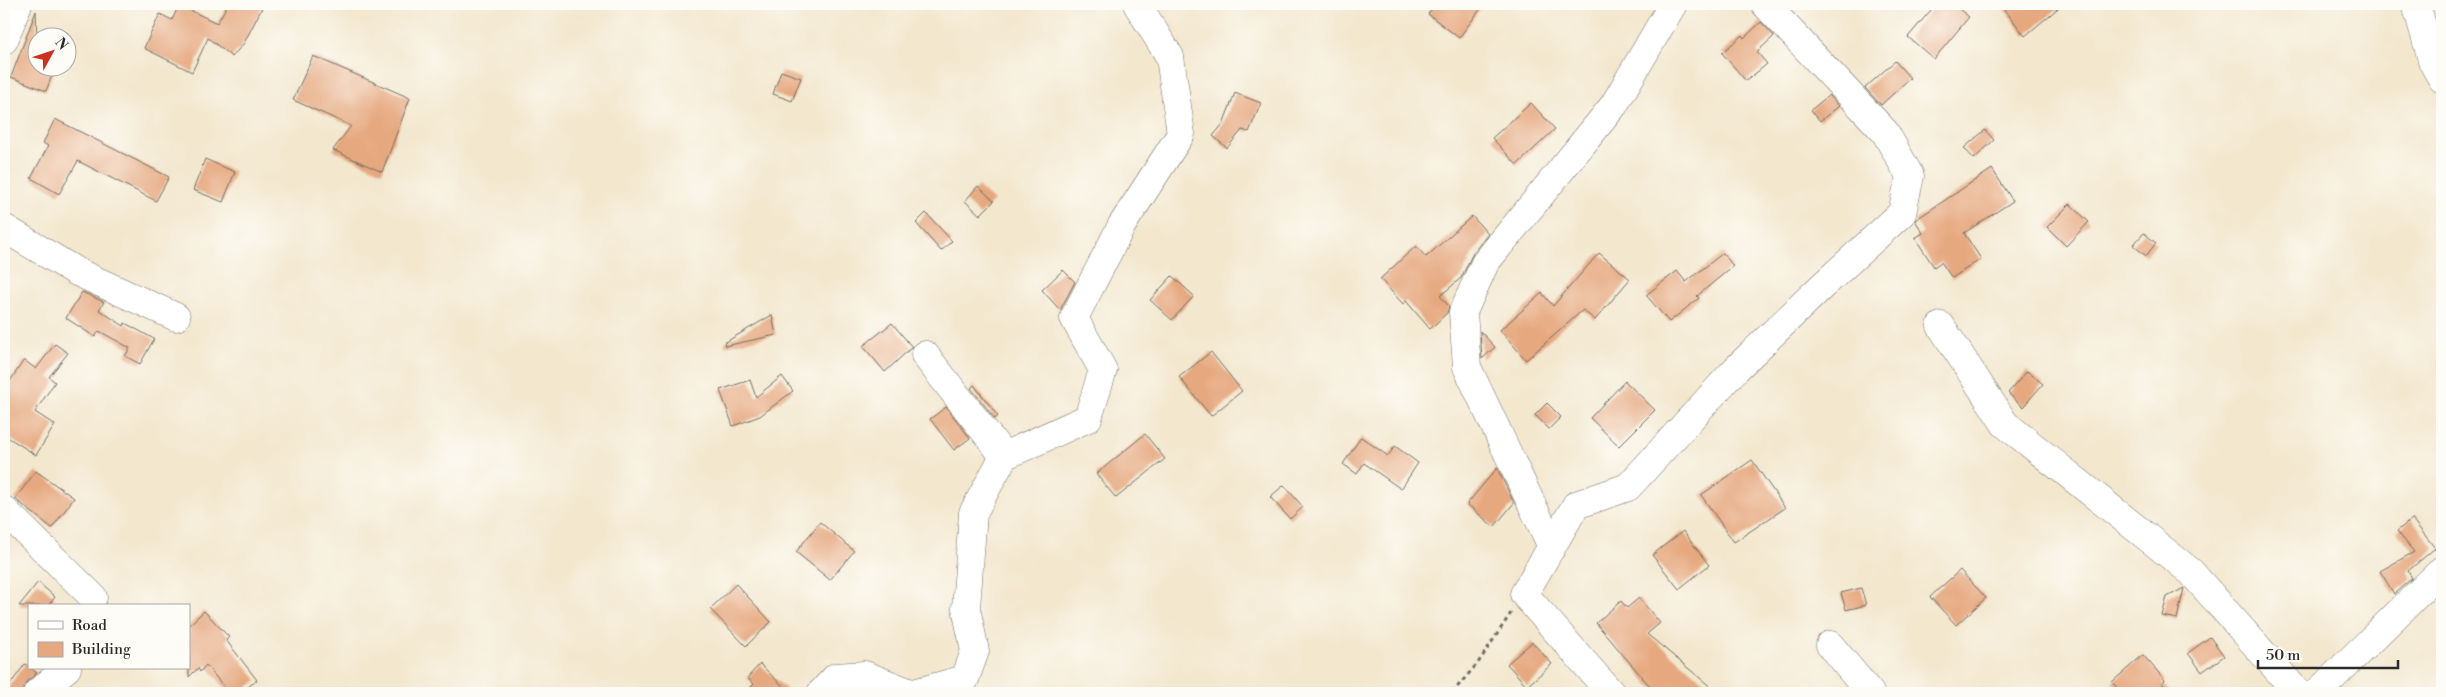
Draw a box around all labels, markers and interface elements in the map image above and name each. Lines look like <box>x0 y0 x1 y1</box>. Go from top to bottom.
north arrow <box>28 28 78 78</box>
text: N <box>51 34 72 54</box>
legend <box>28 604 190 670</box>
text: Road <box>72 616 107 635</box>
scale bar <box>2258 637 2398 669</box>
text: Building <box>71 640 131 659</box>
text: 50 m <box>2266 646 2300 665</box>

